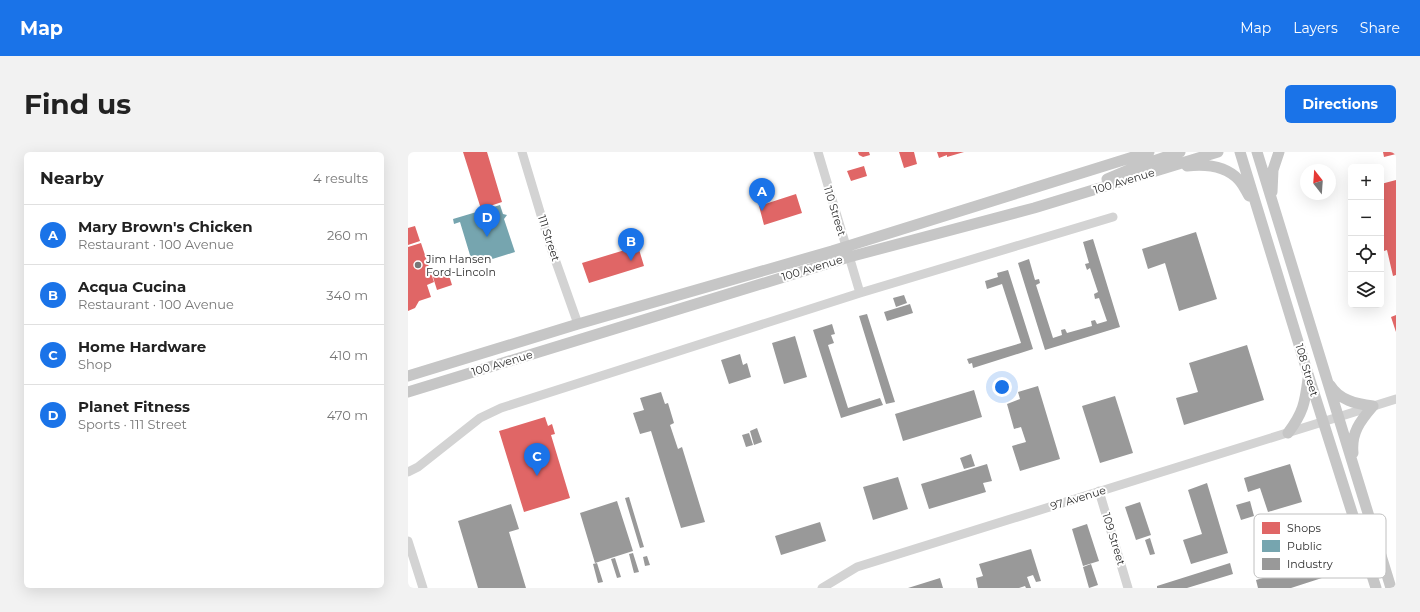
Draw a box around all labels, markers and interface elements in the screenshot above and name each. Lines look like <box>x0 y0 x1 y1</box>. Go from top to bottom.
text: Map <box>20 17 63 40</box>
text: Map <box>1240 19 1271 37</box>
text: Layers <box>1293 19 1338 37</box>
text: Share <box>1360 19 1400 37</box>
button: Directions <box>1285 85 1396 123</box>
text: Find us <box>24 87 131 121</box>
north arrow <box>1300 164 1336 200</box>
map controls <box>1348 164 1384 308</box>
button: + <box>1348 164 1384 200</box>
street label: 100 Avenue <box>1092 165 1156 197</box>
text: Nearby <box>40 168 104 188</box>
text: 4 results <box>313 170 368 186</box>
pin: A <box>749 178 775 211</box>
street label: 110 Street <box>821 184 849 238</box>
button: − <box>1348 200 1384 236</box>
pin: D <box>474 204 500 237</box>
street label: 111 Street <box>535 213 563 264</box>
text: Mary Brown's Chicken <box>78 217 253 236</box>
text: A <box>48 227 58 243</box>
text: 260 m <box>327 227 368 243</box>
pin: B <box>618 228 644 261</box>
text: Restaurant · 100 Avenue <box>78 236 234 252</box>
button: locate <box>1348 236 1384 272</box>
place label: Jim Hansen Ford-Lincoln <box>425 252 496 279</box>
street label: 100 Avenue <box>780 252 844 284</box>
marker: Jim Hansen Ford-Lincoln <box>413 260 423 270</box>
button: layers <box>1348 272 1384 308</box>
text: Acqua Cucina <box>78 277 186 296</box>
text: B <box>48 287 58 303</box>
text: 340 m <box>326 287 368 303</box>
text: Restaurant · 100 Avenue <box>78 296 234 312</box>
text: Home Hardware <box>78 337 206 356</box>
street label: 108 Street <box>1292 342 1322 399</box>
text: C <box>48 347 58 363</box>
text: 410 m <box>329 347 368 363</box>
street label: 100 Avenue <box>470 347 534 379</box>
text: Shop <box>78 356 112 372</box>
your location <box>992 377 1012 397</box>
text: Planet Fitness <box>78 397 190 416</box>
text: D <box>48 407 58 423</box>
text: 470 m <box>327 407 368 423</box>
text: Sports · 111 Street <box>78 416 187 432</box>
pin: C <box>524 443 550 476</box>
street label: 97 Avenue <box>1048 483 1108 513</box>
street label: 109 Street <box>1099 511 1129 567</box>
legend <box>1254 514 1386 578</box>
text: Shops <box>1287 521 1322 535</box>
text: Public <box>1287 539 1322 553</box>
text: Industry <box>1287 557 1333 571</box>

